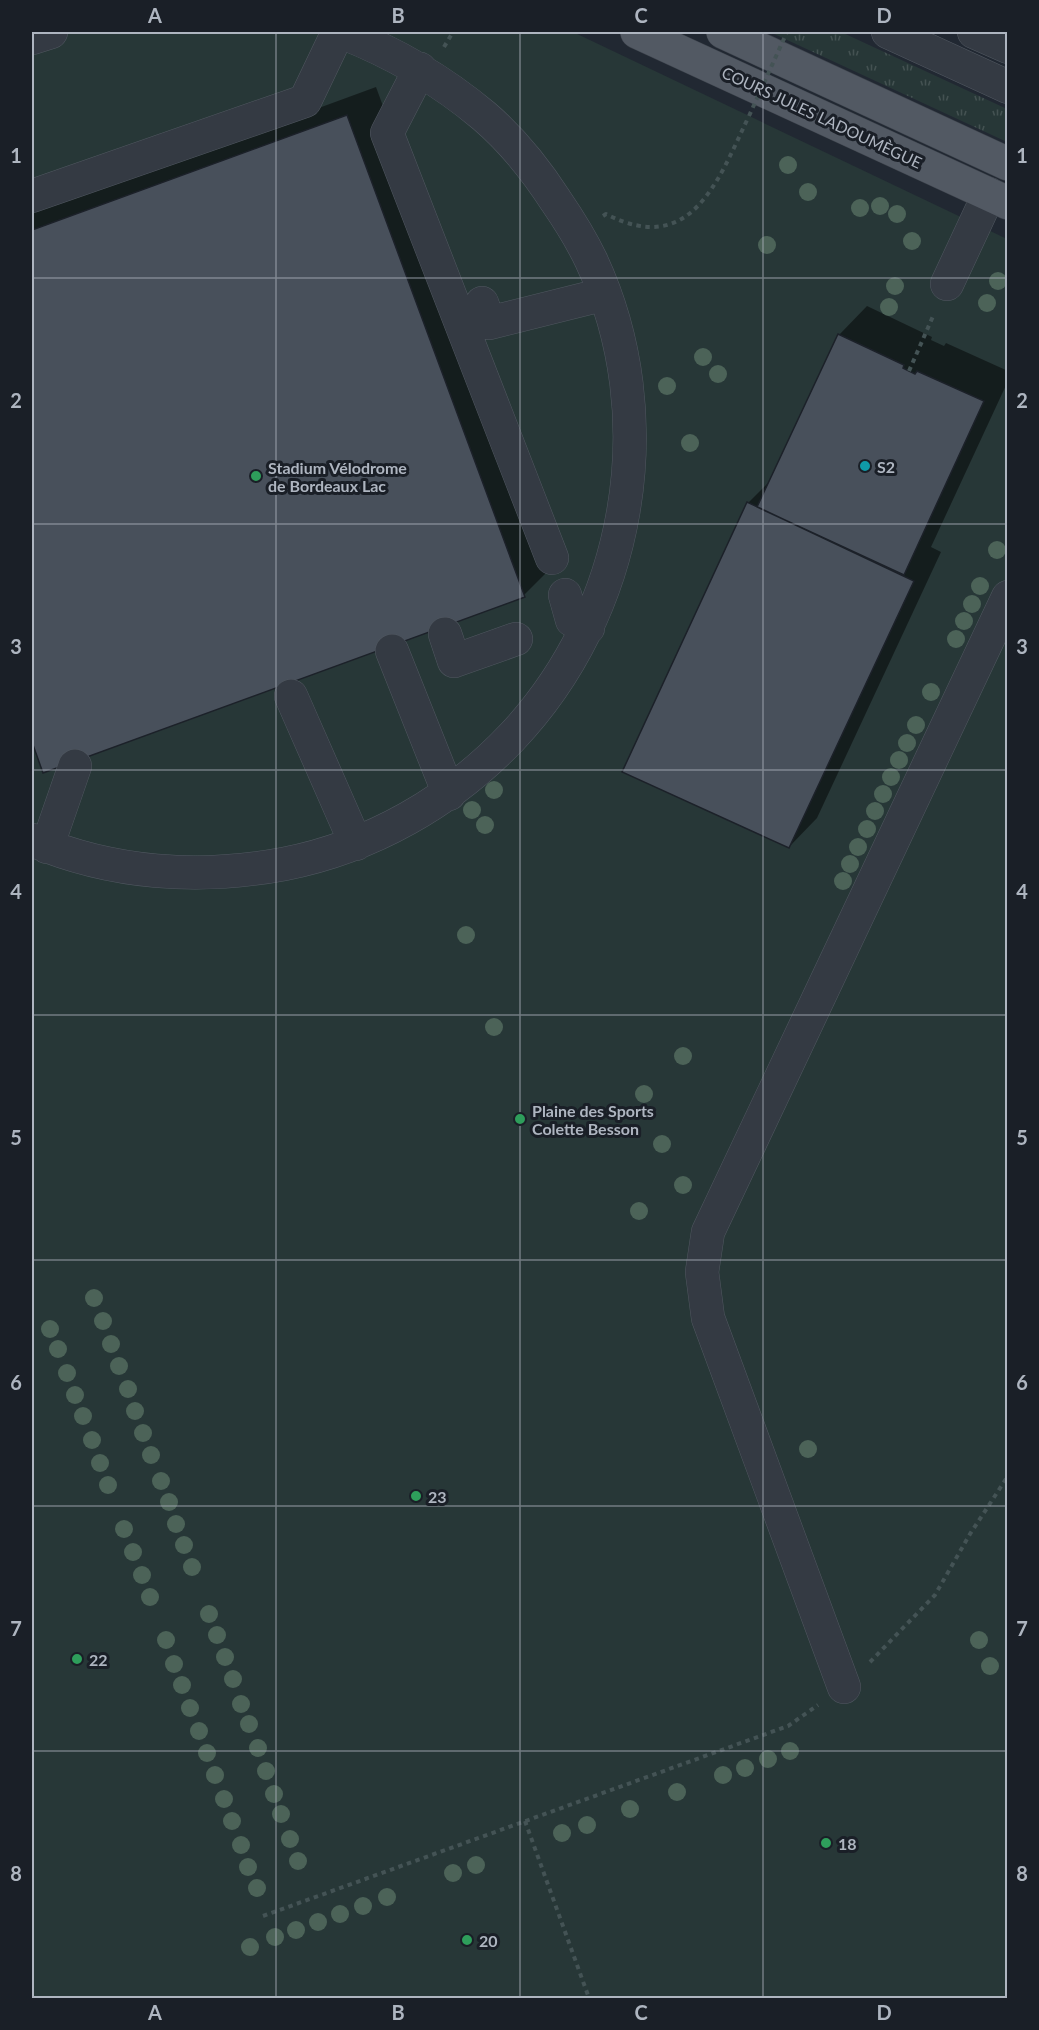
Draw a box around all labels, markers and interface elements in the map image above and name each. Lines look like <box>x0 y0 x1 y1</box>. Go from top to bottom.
text: A <box>147 3 162 27</box>
text: B <box>391 3 405 27</box>
text: C <box>634 3 648 27</box>
text: D <box>876 3 892 27</box>
street label: COURS JULES LADOUMÈGUE <box>719 62 925 172</box>
text: 1 <box>10 143 22 167</box>
text: 1 <box>1016 143 1028 167</box>
text: 2 <box>10 388 22 412</box>
text: 2 <box>1016 388 1028 412</box>
place label: S2 <box>877 457 895 476</box>
place label: Stadium Vélodrome de Bordeaux Lac <box>268 458 407 495</box>
marker: S2 <box>858 459 872 473</box>
marker: Stadium Vélodrome de Bordeaux Lac <box>249 469 263 483</box>
text: 3 <box>10 634 22 658</box>
text: 3 <box>1016 634 1028 658</box>
text: 4 <box>10 879 22 903</box>
text: 4 <box>1016 879 1028 903</box>
place label: Plaine des Sports Colette Besson <box>532 1101 654 1138</box>
marker: Plaine des Sports Colette Besson <box>513 1112 527 1126</box>
text: 5 <box>10 1125 22 1149</box>
text: 5 <box>1016 1125 1028 1149</box>
text: 6 <box>10 1370 22 1394</box>
text: 6 <box>1016 1370 1028 1394</box>
place label: 23 <box>428 1487 447 1506</box>
marker: 23 <box>409 1489 423 1503</box>
text: 7 <box>10 1616 22 1640</box>
text: 7 <box>1016 1616 1028 1640</box>
place label: 22 <box>89 1650 108 1669</box>
marker: 22 <box>70 1652 84 1666</box>
place label: 18 <box>838 1834 857 1853</box>
marker: 18 <box>819 1836 833 1850</box>
text: 8 <box>10 1861 22 1885</box>
text: 8 <box>1016 1861 1028 1885</box>
place label: 20 <box>479 1931 498 1950</box>
marker: 20 <box>460 1933 474 1947</box>
text: A <box>147 2000 162 2024</box>
text: B <box>391 2000 405 2024</box>
text: C <box>634 2000 648 2024</box>
text: D <box>876 2000 892 2024</box>

